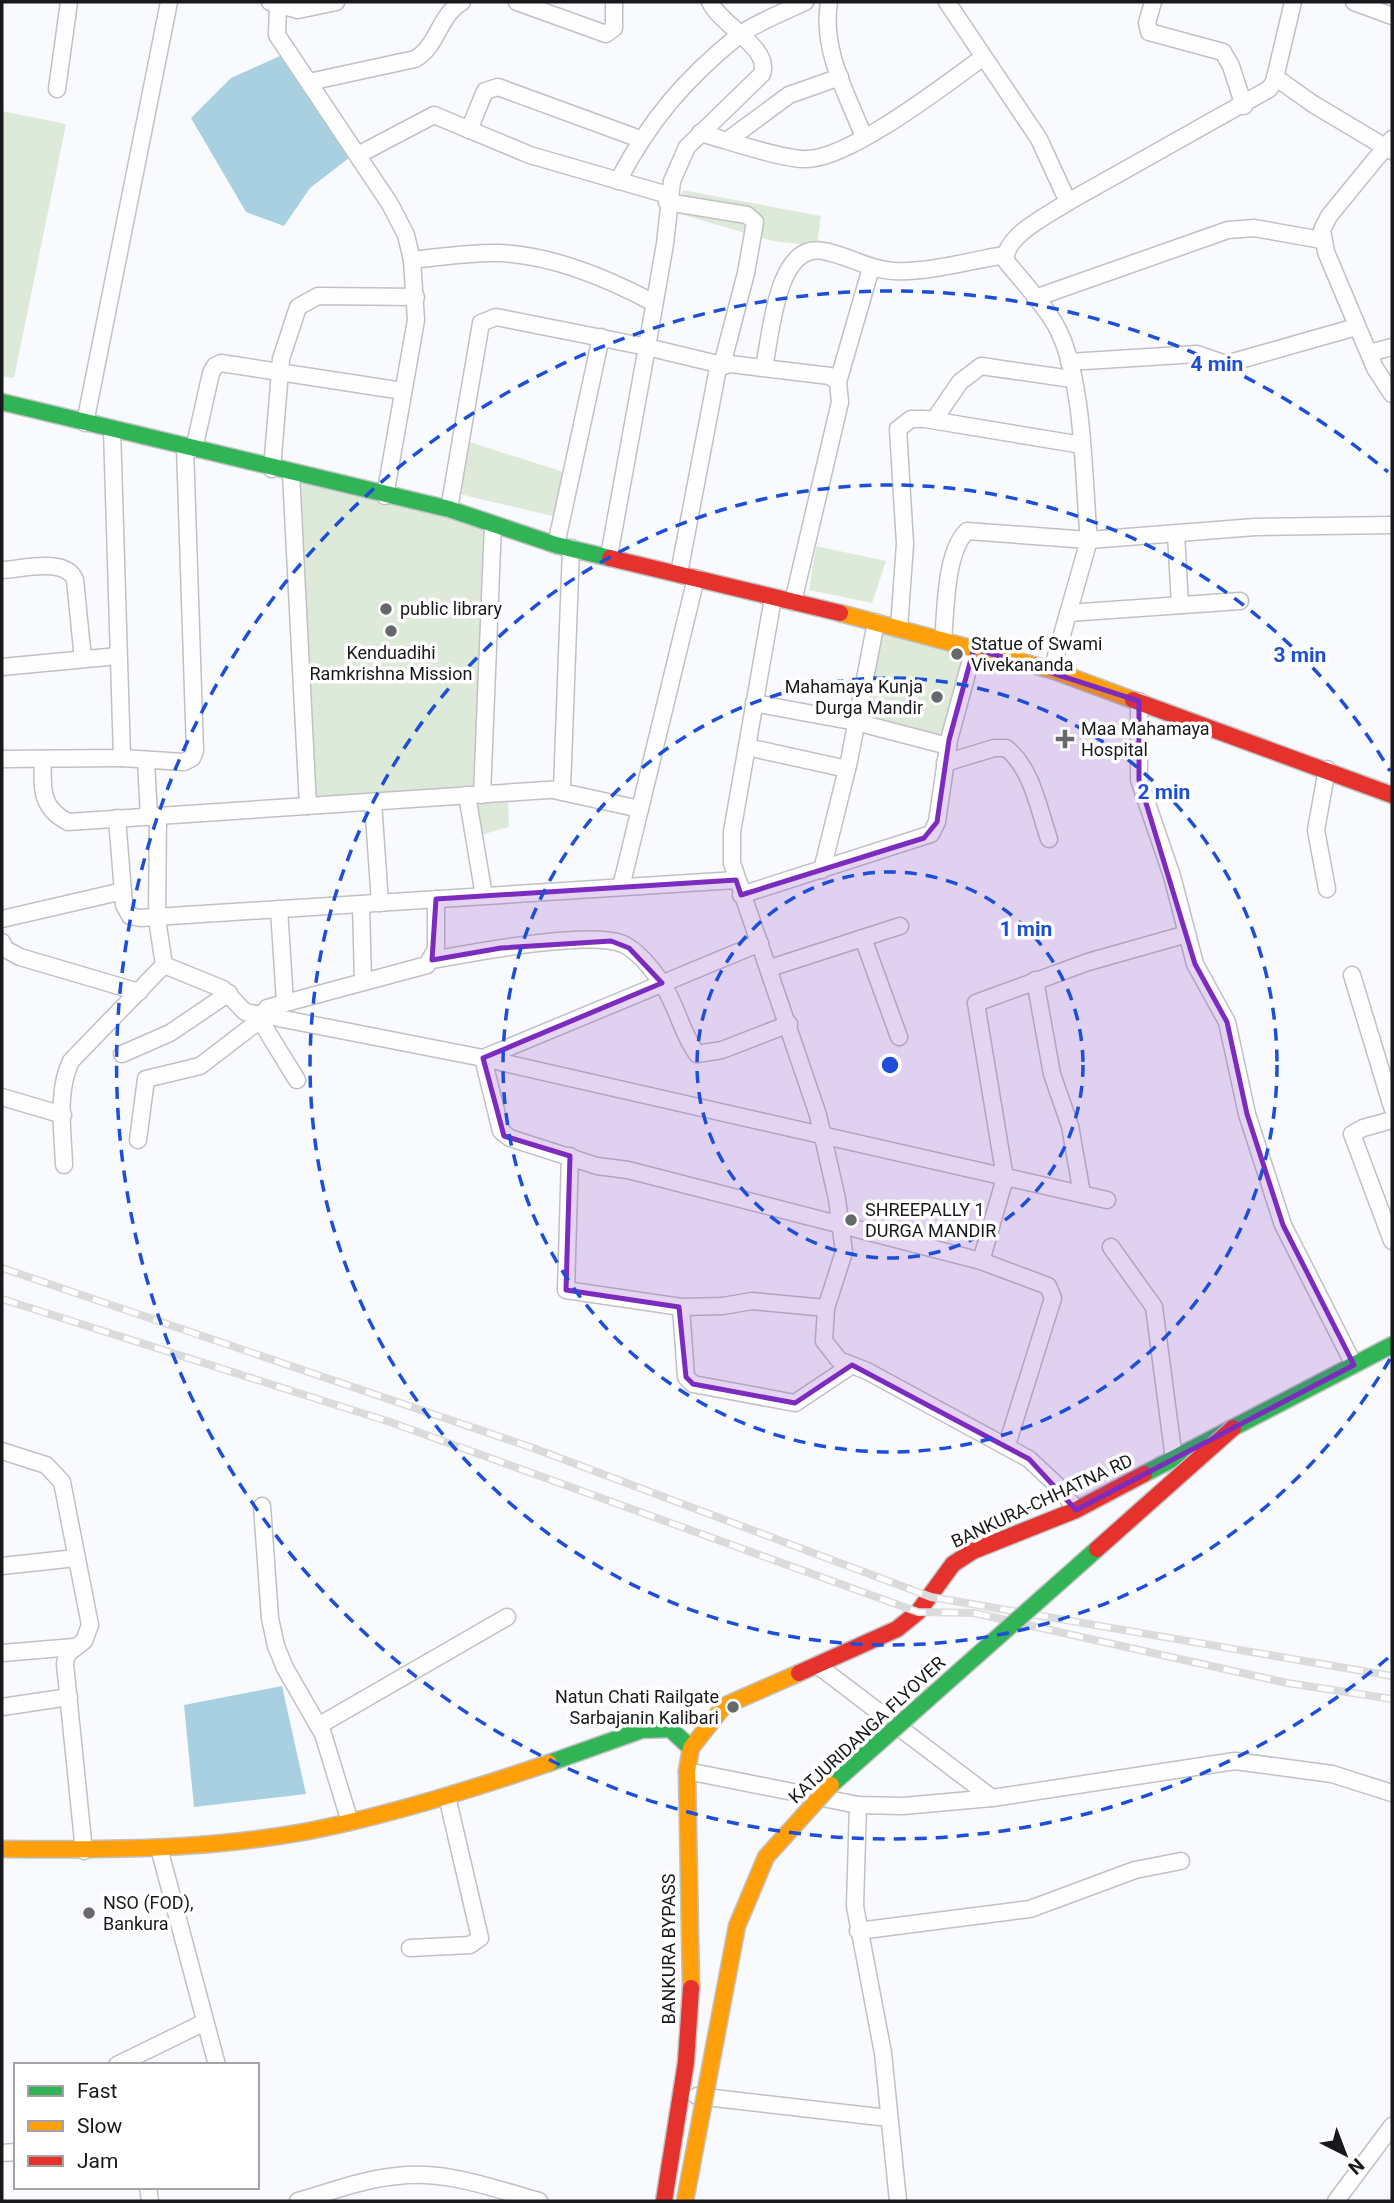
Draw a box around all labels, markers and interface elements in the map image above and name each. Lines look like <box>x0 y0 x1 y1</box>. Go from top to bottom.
text: 4 min <box>1191 352 1243 376</box>
place label: public library <box>400 598 502 619</box>
marker: public library <box>378 601 394 617</box>
marker: Kenduadihi Ramkrishna Mission <box>383 623 399 639</box>
place label: Statue of Swami Vivekananda <box>971 633 1102 675</box>
place label: Kenduadihi Ramkrishna Mission <box>310 642 472 684</box>
text: 3 min <box>1274 643 1326 667</box>
marker: Statue of Swami Vivekananda <box>949 646 965 662</box>
place label: Mahamaya Kunja Durga Mandir <box>785 676 923 718</box>
marker: Mahamaya Kunja Durga Mandir <box>929 689 945 705</box>
place label: Maa Mahamaya Hospital <box>1081 718 1210 760</box>
marker: Maa Mahamaya Hospital <box>1055 729 1075 749</box>
text: 2 min <box>1138 780 1190 804</box>
text: 1 min <box>1000 917 1052 941</box>
centre of rings <box>878 1053 902 1077</box>
place label: SHREEPALLY 1 DURGA MANDIR <box>865 1199 996 1241</box>
marker: SHREEPALLY 1 DURGA MANDIR <box>843 1212 859 1228</box>
street label: BANKURA-CHHATNA RD <box>948 1449 1136 1552</box>
street label: KATJURIDANGA FLYOVER <box>784 1652 949 1808</box>
place label: Natun Chati Railgate Sarbajanin Kalibari <box>555 1686 719 1728</box>
marker: Natun Chati Railgate Sarbajanin Kalibari <box>725 1699 741 1715</box>
street label: BANKURA BYPASS <box>658 1873 679 2024</box>
place label: NSO (FOD), Bankura <box>103 1892 194 1934</box>
marker: NSO (FOD), Bankura <box>81 1905 97 1921</box>
legend <box>14 2063 259 2189</box>
text: Fast <box>77 2079 118 2103</box>
text: Slow <box>77 2114 123 2138</box>
north arrow <box>1310 2119 1380 2189</box>
text: Jam <box>77 2149 118 2173</box>
text: N <box>1343 2153 1369 2179</box>

